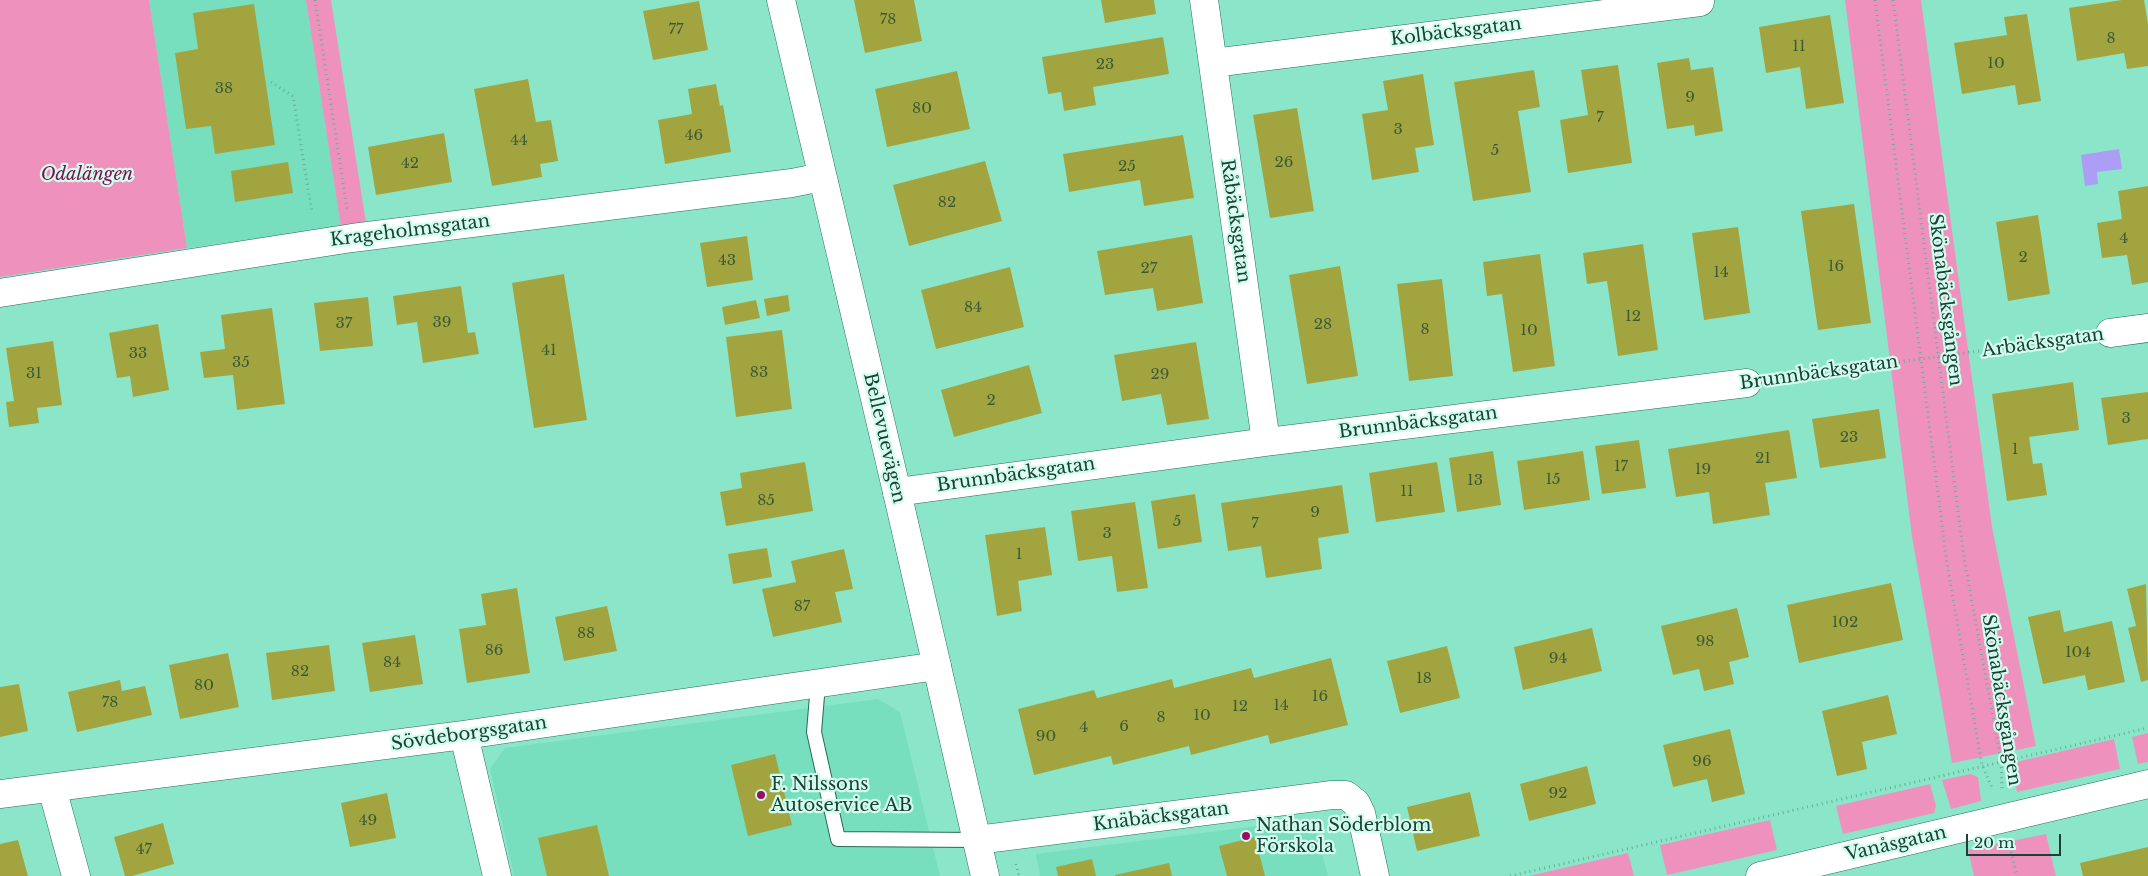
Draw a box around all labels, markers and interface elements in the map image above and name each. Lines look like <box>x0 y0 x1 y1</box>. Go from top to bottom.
house number: 78 <box>880 11 896 29</box>
street label: Kolbäcksgatan <box>1389 13 1523 51</box>
house number: 77 <box>668 21 684 39</box>
house number: 8 <box>2106 30 2116 48</box>
house number: 11 <box>1792 38 1806 56</box>
house number: 10 <box>1987 55 2005 73</box>
house number: 23 <box>1096 56 1114 74</box>
house number: 38 <box>215 80 233 98</box>
house number: 9 <box>1685 89 1695 107</box>
house number: 80 <box>912 100 932 118</box>
house number: 7 <box>1596 109 1604 127</box>
house number: 3 <box>1393 121 1403 139</box>
house number: 46 <box>685 127 703 145</box>
house number: 44 <box>510 132 528 150</box>
house number: 5 <box>1491 142 1499 160</box>
house number: 26 <box>1275 154 1293 172</box>
house number: 42 <box>401 155 419 173</box>
house number: 25 <box>1118 158 1136 176</box>
street label: Råbäcksgatan <box>1216 158 1254 284</box>
park label: Odalängen <box>41 164 133 186</box>
house number: 82 <box>938 194 956 212</box>
street label: Krageholmsgatan <box>329 210 491 252</box>
street label: Skönabäcksgången <box>1924 213 1966 387</box>
house number: 4 <box>2120 230 2128 248</box>
house number: 2 <box>2018 249 2028 267</box>
house number: 43 <box>718 252 736 270</box>
house number: 16 <box>1828 258 1844 276</box>
house number: 27 <box>1141 260 1157 278</box>
house number: 14 <box>1713 264 1729 282</box>
house number: 84 <box>964 299 982 317</box>
house number: 12 <box>1625 308 1641 326</box>
house number: 39 <box>433 314 451 332</box>
house number: 37 <box>336 315 352 333</box>
house number: 28 <box>1314 316 1332 334</box>
house number: 8 <box>1420 321 1430 339</box>
house number: 10 <box>1520 322 1538 340</box>
street label: Arbäcksgatan <box>1981 324 2105 362</box>
house number: 41 <box>541 342 557 360</box>
house number: 33 <box>129 345 147 363</box>
street label: Brunnbäcksgatan <box>1738 351 1900 395</box>
house number: 35 <box>232 354 250 372</box>
house number: 83 <box>750 364 768 382</box>
house number: 31 <box>26 365 42 383</box>
house number: 29 <box>1151 366 1169 384</box>
street label: Bellevuevägen <box>858 371 910 505</box>
house number: 2 <box>986 392 996 410</box>
street label: Brunnbäcksgatan <box>1337 403 1499 443</box>
house number: 3 <box>2121 410 2131 428</box>
house number: 23 <box>1840 429 1858 447</box>
house number: 1 <box>2012 441 2018 459</box>
house number: 21 <box>1755 450 1771 468</box>
street label: Brunnbäcksgatan <box>935 453 1097 497</box>
house number: 17 <box>1614 458 1628 476</box>
house number: 19 <box>1695 461 1711 479</box>
house number: 15 <box>1545 471 1561 489</box>
house number: 13 <box>1467 472 1483 490</box>
house number: 11 <box>1400 483 1414 501</box>
house number: 85 <box>757 492 775 510</box>
house number: 9 <box>1310 504 1320 522</box>
house number: 5 <box>1173 513 1181 531</box>
house number: 7 <box>1251 515 1259 533</box>
house number: 3 <box>1102 525 1112 543</box>
house number: 1 <box>1016 546 1022 564</box>
house number: 87 <box>794 598 810 616</box>
street label: Skönabäcksgången <box>1977 613 2025 787</box>
house number: 102 <box>1832 614 1858 632</box>
house number: 88 <box>577 625 595 643</box>
house number: 98 <box>1696 633 1714 651</box>
house number: 86 <box>485 642 503 660</box>
house number: 104 <box>2065 644 2091 662</box>
house number: 94 <box>1549 650 1567 668</box>
house number: 84 <box>383 654 401 672</box>
house number: 82 <box>291 663 309 681</box>
house number: 18 <box>1416 670 1432 688</box>
house number: 80 <box>194 677 214 695</box>
house number: 16 <box>1312 688 1328 706</box>
house number: 78 <box>102 694 118 712</box>
house number: 14 <box>1273 697 1289 715</box>
house number: 12 <box>1232 698 1248 716</box>
house number: 10 <box>1193 707 1211 725</box>
house number: 8 <box>1156 709 1166 727</box>
street label: Sövdeborgsgatan <box>390 712 548 756</box>
house number: 6 <box>1119 718 1129 736</box>
house number: 4 <box>1080 719 1088 737</box>
house number: 90 <box>1036 728 1056 746</box>
house number: 96 <box>1692 753 1712 771</box>
place label: F. Nilssons Autoservice AB <box>771 774 912 816</box>
house number: 92 <box>1549 785 1567 803</box>
marker: F. Nilssons Autoservice AB <box>755 789 767 801</box>
street label: Knäbäcksgatan <box>1092 798 1230 836</box>
house number: 49 <box>359 812 377 830</box>
place label: Nathan Söderblom Förskola <box>1256 815 1431 858</box>
street label: Vanåsgatan <box>1843 822 1949 866</box>
scale bar <box>1968 824 2063 856</box>
marker: Nathan Söderblom Förskola <box>1240 830 1252 842</box>
text: 20 m <box>1974 833 2014 852</box>
house number: 47 <box>136 841 152 859</box>

